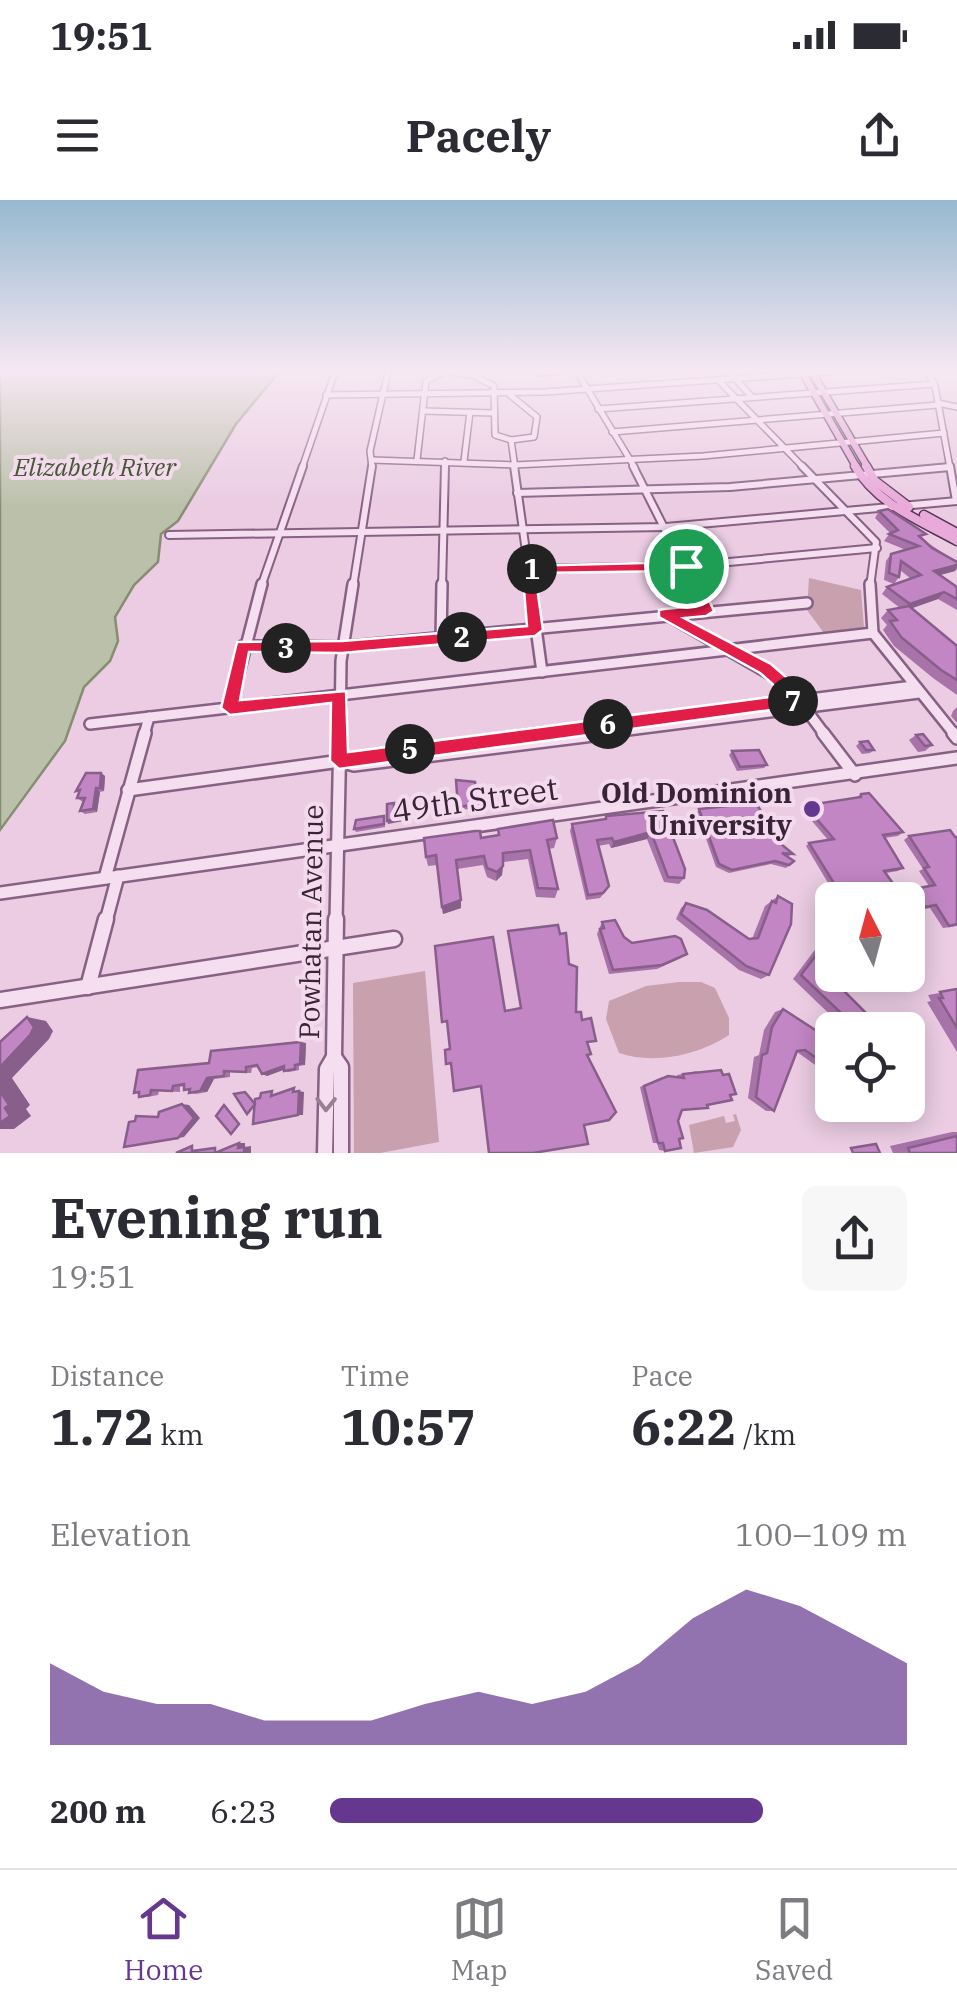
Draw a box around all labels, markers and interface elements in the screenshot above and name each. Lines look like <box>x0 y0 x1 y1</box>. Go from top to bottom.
text: 19:51 <box>50 11 153 60</box>
text: Pacely <box>406 106 551 164</box>
icon: menu <box>50 108 105 163</box>
icon: share <box>852 108 907 163</box>
water label: Elizabeth River <box>13 450 177 483</box>
pin <box>644 524 729 609</box>
icon: arrive <box>659 539 714 594</box>
pin: 1 <box>507 544 557 594</box>
text: 1 <box>524 550 540 587</box>
pin: 2 <box>437 612 487 662</box>
text: 2 <box>454 618 470 655</box>
pin: 3 <box>261 623 311 673</box>
text: 3 <box>278 629 294 666</box>
pin: 7 <box>768 676 818 726</box>
text: 7 <box>785 682 801 719</box>
pin: 6 <box>583 699 633 749</box>
text: 6 <box>600 705 616 742</box>
pin: 5 <box>385 724 435 774</box>
text: 5 <box>402 730 418 767</box>
street label: 49th Street <box>389 767 560 831</box>
place label: Old Dominion University <box>601 774 792 843</box>
marker: Old Dominion University <box>801 798 823 820</box>
street label: Powhatan Avenue <box>290 804 331 1040</box>
north arrow <box>815 882 925 992</box>
map controls <box>815 882 925 1122</box>
button: locate <box>815 1012 925 1122</box>
one-way arrow <box>315 1098 337 1113</box>
text: Evening run <box>50 1182 383 1253</box>
button: share <box>802 1186 907 1291</box>
text: 19:51 <box>50 1255 136 1297</box>
text: Distance <box>50 1357 164 1394</box>
text: Time <box>341 1357 409 1394</box>
text: Pace <box>631 1357 693 1394</box>
text: 1.72 <box>50 1394 154 1459</box>
text: 10:57 <box>341 1394 476 1459</box>
text: 6:22 <box>631 1394 736 1459</box>
text: km <box>154 1416 204 1453</box>
text: /km <box>736 1416 796 1453</box>
text: Elevation <box>50 1513 191 1555</box>
text: 100–109 m <box>735 1513 907 1555</box>
text: 200 m <box>50 1790 146 1832</box>
text: 6:23 <box>210 1790 277 1832</box>
tab: Home <box>124 1891 203 1988</box>
tab: Map <box>451 1891 508 1988</box>
tab: Saved <box>755 1891 833 1988</box>

